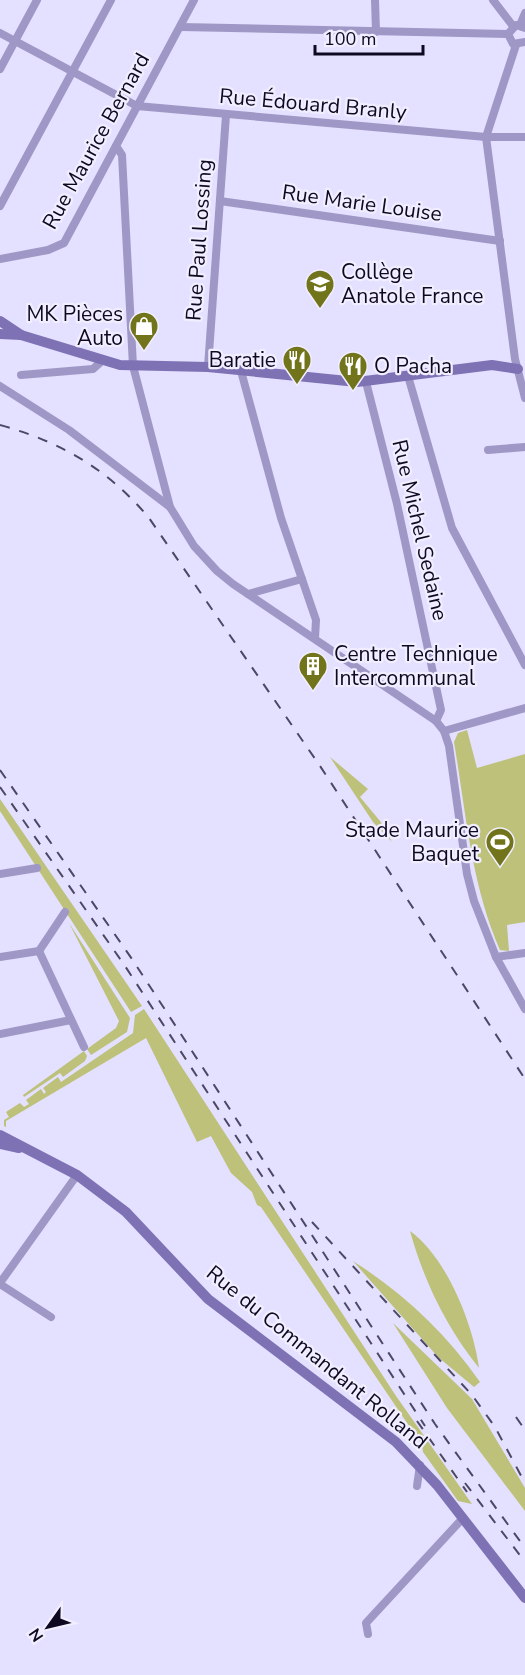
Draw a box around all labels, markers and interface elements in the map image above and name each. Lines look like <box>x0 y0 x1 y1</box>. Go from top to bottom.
scale bar <box>315 18 423 56</box>
text: 100 m <box>324 27 376 51</box>
street label: Rue Maurice Bernard <box>36 48 156 234</box>
street label: Rue Édouard Branly <box>218 82 408 126</box>
street label: Rue Paul Lossing <box>179 158 219 322</box>
street label: Rue Marie Louise <box>280 178 444 228</box>
place label: Collège Anatole France <box>341 258 483 310</box>
school or university icon: Collège Anatole France <box>304 268 336 310</box>
place label: MK Pièces Auto <box>26 300 123 352</box>
shop icon: MK Pièces Auto <box>128 310 160 352</box>
restaurant icon: Baratie <box>281 344 313 386</box>
place label: Baratie <box>209 346 276 374</box>
restaurant icon: O Pacha <box>337 350 369 392</box>
place label: O Pacha <box>374 352 452 380</box>
street label: Rue Michel Sedaine <box>386 437 454 623</box>
place label: Centre Technique Intercommunal <box>334 640 498 692</box>
building icon: Centre Technique Intercommunal <box>297 650 329 692</box>
place label: Stade Maurice Baquet <box>345 816 480 868</box>
sports icon: Stade Maurice Baquet <box>484 826 516 868</box>
street label: Rue du Commandant Rolland <box>200 1259 434 1455</box>
north arrow <box>18 1597 78 1657</box>
text: N <box>24 1624 49 1646</box>

